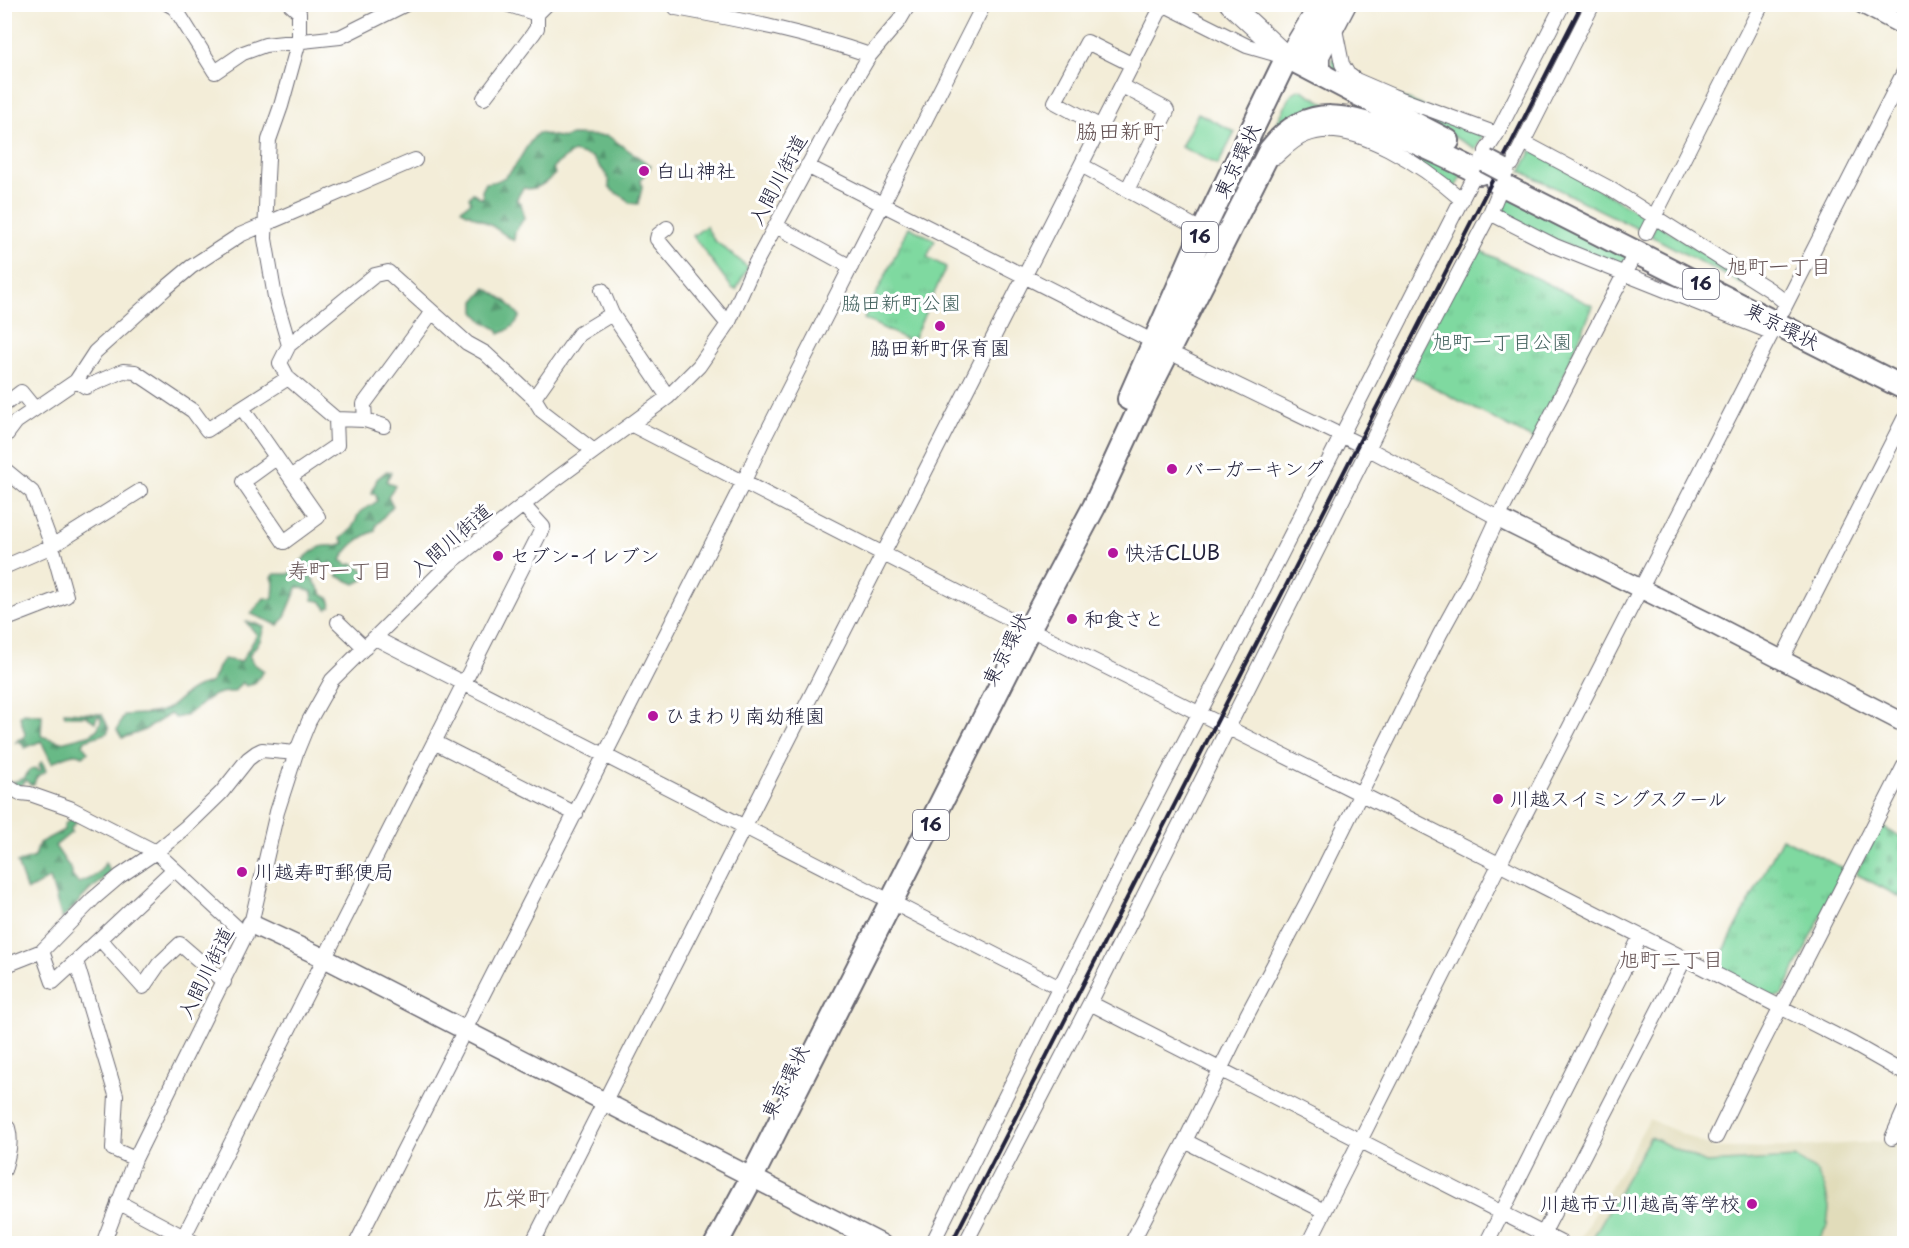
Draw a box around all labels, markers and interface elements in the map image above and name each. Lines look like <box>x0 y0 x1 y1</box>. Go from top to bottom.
district label: 脇田新町 <box>1076 113 1164 146</box>
street label: 東京環状 <box>1205 118 1267 203</box>
street label: 入間川街道 <box>740 128 814 231</box>
place label: 白山神社 <box>656 155 736 185</box>
marker: 白山神社 <box>637 164 651 178</box>
road number: 16 <box>1182 222 1218 252</box>
district label: 旭町一丁目 <box>1727 249 1832 281</box>
road number: 16 <box>1683 269 1719 299</box>
park label: 脇田新町公園 <box>841 287 961 317</box>
street label: 東京環状 <box>1740 294 1825 357</box>
marker: 脇田新町保育園 <box>933 319 947 333</box>
park label: 旭町一丁目公園 <box>1432 326 1572 356</box>
place label: 脇田新町保育園 <box>870 332 1010 362</box>
place label: バーガーキング <box>1184 453 1324 483</box>
marker: バーガーキング <box>1165 462 1179 476</box>
street label: 入間川街道 <box>403 495 498 583</box>
place label: 快活CLUB <box>1125 537 1220 567</box>
place label: セブン-イレブン <box>510 540 660 570</box>
marker: 快活CLUB <box>1106 546 1120 560</box>
marker: セブン-イレブン <box>491 549 505 563</box>
district label: 寿町一丁目 <box>288 553 393 585</box>
place label: 和食さと <box>1084 603 1164 633</box>
street label: 東京環状 <box>974 606 1037 691</box>
marker: 和食さと <box>1065 612 1079 626</box>
place label: ひまわり南幼稚園 <box>665 700 825 730</box>
marker: ひまわり南幼稚園 <box>646 709 660 723</box>
place label: 川越スイミングスクール <box>1510 783 1728 813</box>
marker: 川越スイミングスクール <box>1491 792 1505 806</box>
road number: 16 <box>913 810 949 840</box>
place label: 川越寿町郵便局 <box>254 856 394 886</box>
marker: 川越寿町郵便局 <box>235 865 249 879</box>
street label: 入間川街道 <box>170 921 241 1024</box>
district label: 旭町二丁目 <box>1619 942 1724 974</box>
street label: 東京環状 <box>753 1039 816 1124</box>
district label: 広栄町 <box>483 1180 549 1213</box>
place label: 川越市立川越高等学校 <box>1540 1188 1740 1218</box>
marker: 川越市立川越高等学校 <box>1745 1197 1759 1211</box>

